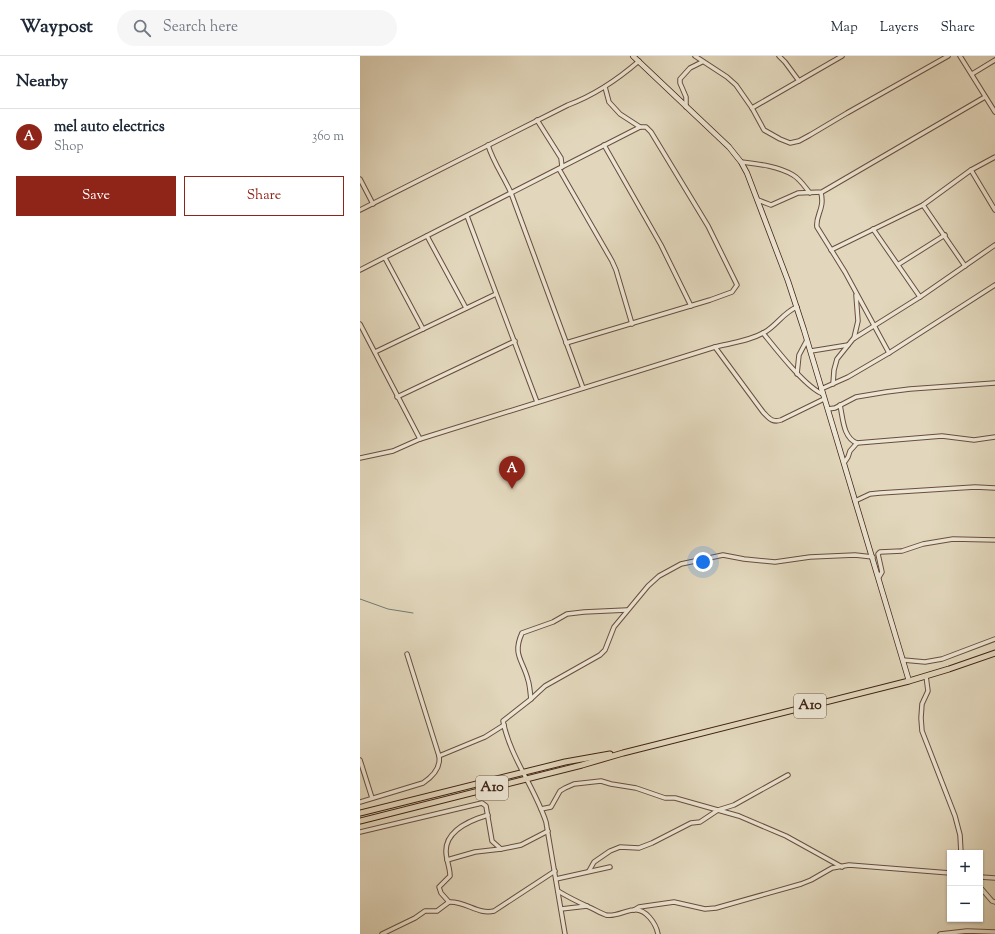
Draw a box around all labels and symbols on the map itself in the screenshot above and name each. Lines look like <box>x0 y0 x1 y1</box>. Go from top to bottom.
pin: A <box>499 456 525 489</box>
your location <box>693 552 713 572</box>
road number: A10 <box>794 694 826 718</box>
road number: A10 <box>476 776 508 800</box>

